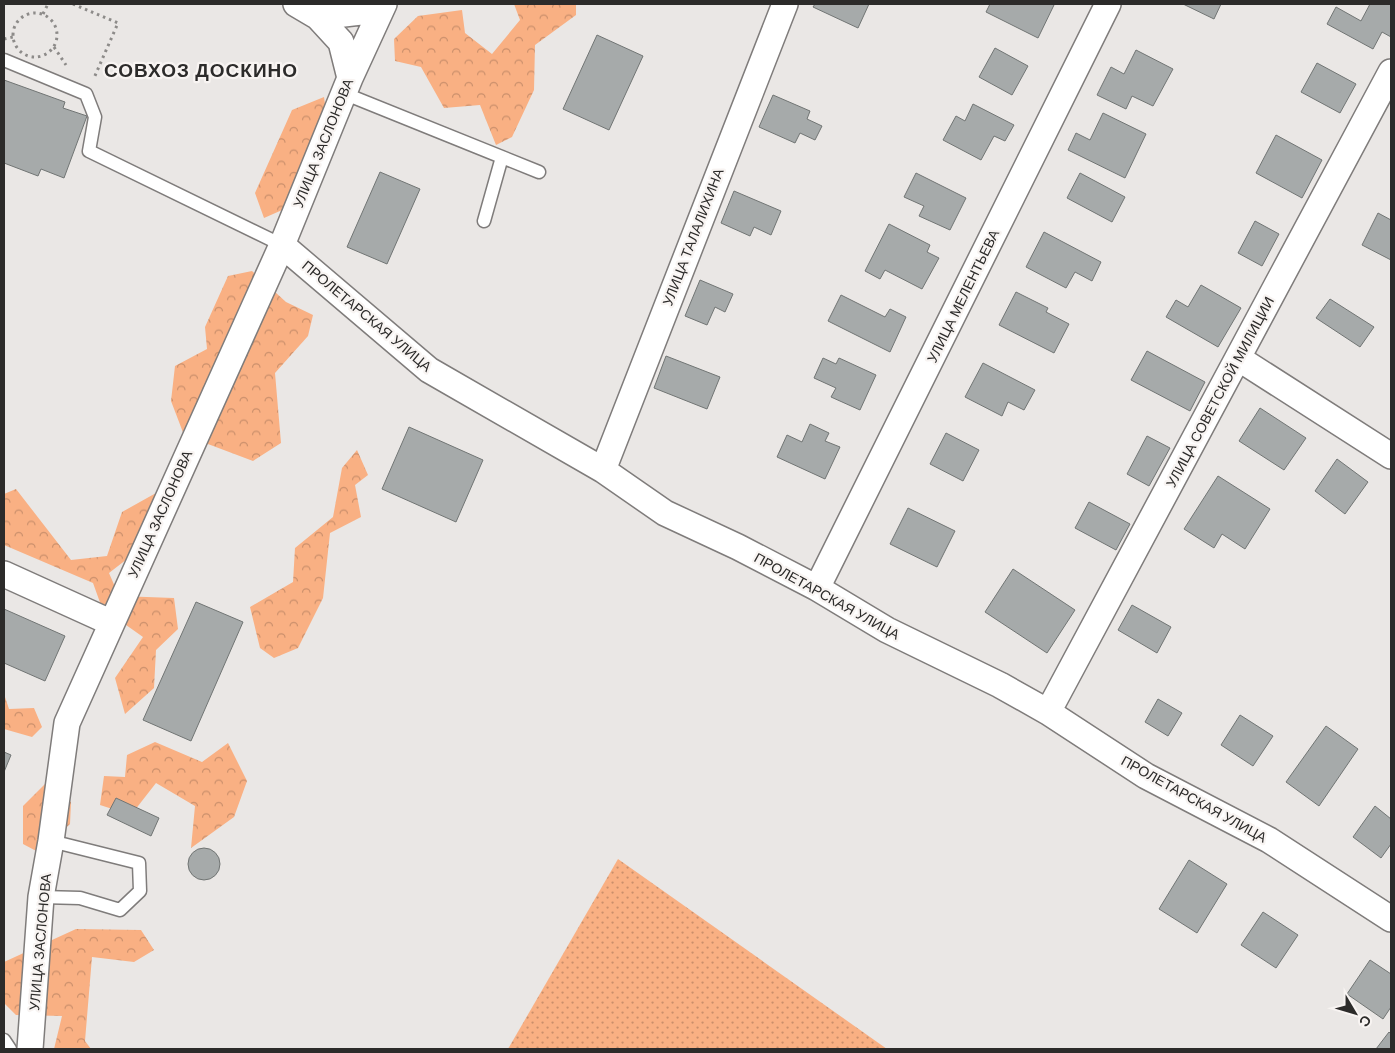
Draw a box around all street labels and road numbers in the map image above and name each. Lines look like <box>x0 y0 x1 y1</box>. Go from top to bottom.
street label: УЛИЦА ЗАСЛОНОВА <box>289 75 357 210</box>
street label: УЛИЦА ТАЛАЛИХИНА <box>658 165 728 308</box>
street label: УЛИЦА МЕЛЕНТЬЕВА <box>923 226 1003 366</box>
street label: ПРОЛЕТАРСКАЯ УЛИЦА <box>298 256 436 376</box>
street label: УЛИЦА СОВЕТСКОЙ МИЛИЦИИ <box>1162 294 1278 490</box>
street label: УЛИЦА ЗАСЛОНОВА <box>124 447 196 580</box>
street label: ПРОЛЕТАРСКАЯ УЛИЦА <box>751 548 904 644</box>
street label: ПРОЛЕТАРСКАЯ УЛИЦА <box>1118 751 1271 847</box>
street label: УЛИЦА ЗАСЛОНОВА <box>25 872 55 1011</box>

